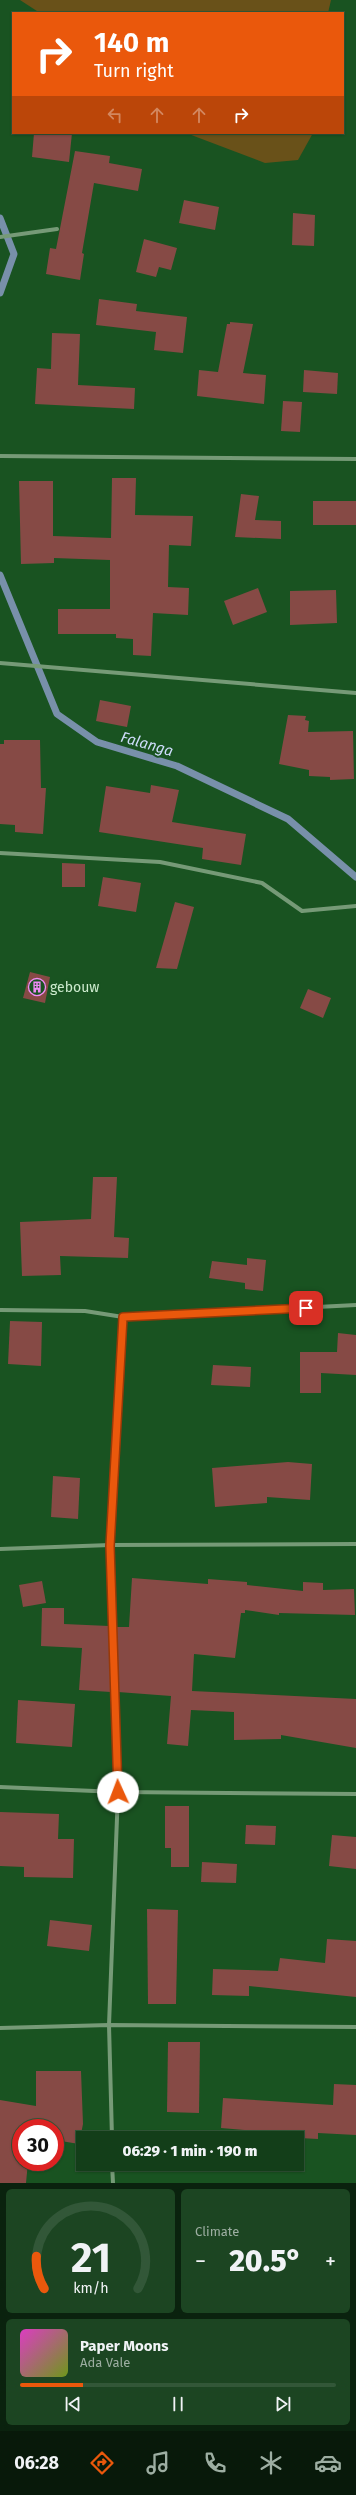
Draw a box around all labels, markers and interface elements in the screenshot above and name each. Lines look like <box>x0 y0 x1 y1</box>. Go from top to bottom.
text: 140 m <box>94 26 170 59</box>
icon: right <box>28 28 80 80</box>
text: Turn right <box>94 60 174 82</box>
icon: left <box>104 104 126 126</box>
icon: ahead <box>146 104 168 126</box>
icon: ahead <box>188 104 210 126</box>
icon: right <box>230 104 252 126</box>
water label: Falanga <box>119 728 175 760</box>
building icon: gebouw <box>27 977 47 997</box>
place label: gebouw <box>50 979 99 996</box>
pin <box>289 1291 323 1325</box>
icon: arrive <box>295 1297 317 1319</box>
position arrow <box>97 1771 139 1813</box>
speed limit sign: 30 <box>12 2119 64 2171</box>
text: 06:29 · 1 min · 190 m <box>123 2142 257 2160</box>
text: Climate <box>195 2224 239 2239</box>
text: 21 <box>71 2233 110 2283</box>
text: 20.5° <box>229 2243 302 2279</box>
text: − <box>195 2248 206 2275</box>
text: + <box>325 2248 336 2275</box>
text: km/h <box>73 2280 108 2297</box>
text: Paper Moons <box>80 2337 168 2355</box>
text: Ada Vale <box>80 2355 130 2370</box>
icon: previous <box>62 2393 84 2415</box>
icon: pause <box>167 2393 189 2415</box>
icon: next <box>272 2393 294 2415</box>
icon: directions <box>88 2449 116 2477</box>
icon: music <box>144 2449 172 2477</box>
icon: phone <box>201 2449 229 2477</box>
icon: climate <box>257 2449 285 2477</box>
icon: car <box>314 2449 342 2477</box>
text: 06:28 <box>14 2452 59 2474</box>

